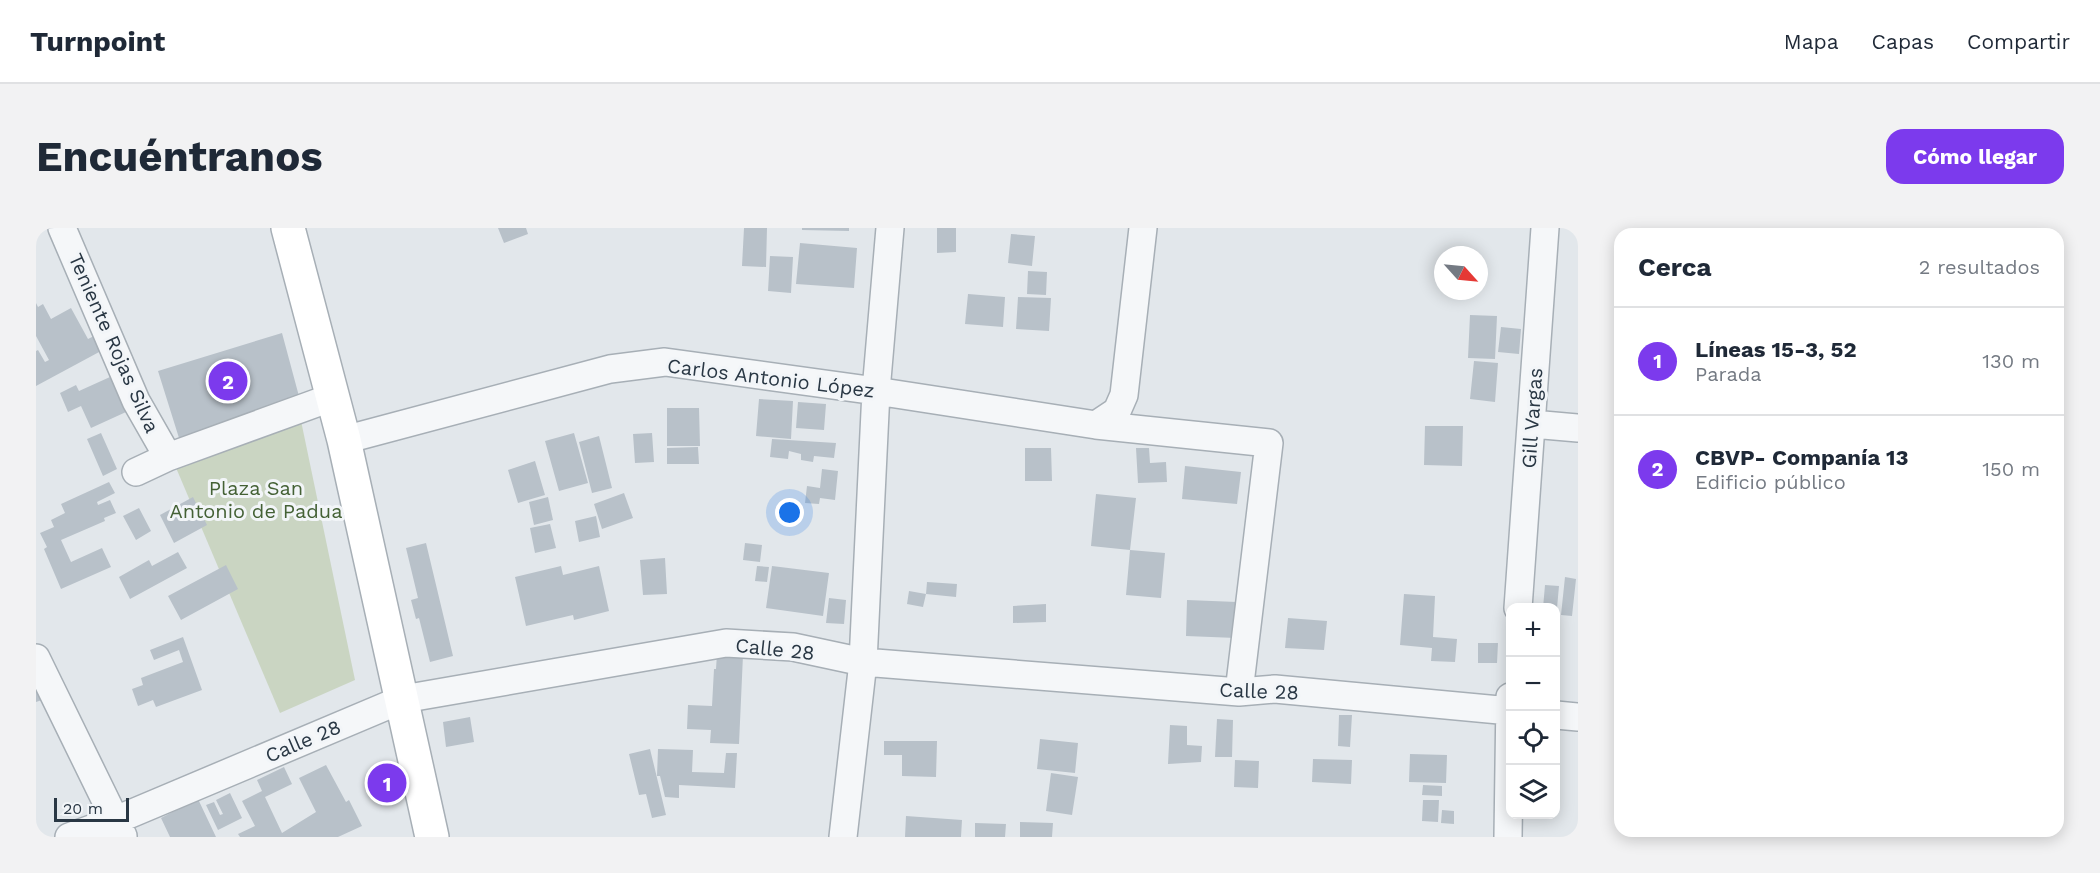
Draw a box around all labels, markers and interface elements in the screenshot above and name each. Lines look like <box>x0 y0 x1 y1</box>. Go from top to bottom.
text: Turnpoint <box>30 25 165 58</box>
text: Mapa <box>1784 29 1839 54</box>
text: Capas <box>1872 29 1934 54</box>
text: Compartir <box>1967 29 2070 54</box>
button: Cómo llegar <box>1886 129 2064 184</box>
text: Encuéntranos <box>36 132 323 181</box>
north arrow <box>1434 246 1488 300</box>
street label: Teniente Rojas Silva <box>64 250 164 436</box>
text: Cerca <box>1638 252 1712 282</box>
text: 2 resultados <box>1919 255 2040 279</box>
text: Líneas 15-3, 52 <box>1695 337 1857 362</box>
text: 1 <box>1653 349 1662 373</box>
text: 130 m <box>1982 349 2040 373</box>
street label: Carlos Antonio López <box>666 353 876 403</box>
pin: 2 <box>208 358 248 404</box>
text: Parada <box>1695 362 1762 386</box>
street label: Gill Vargas <box>1517 367 1547 469</box>
text: CBVP- Companía 13 <box>1695 445 1909 470</box>
text: 2 <box>1652 457 1663 481</box>
text: 150 m <box>1982 457 2040 481</box>
text: Edificio público <box>1695 470 1846 494</box>
park label: Plaza San Antonio de Padua <box>170 476 342 523</box>
your location <box>775 498 804 527</box>
map controls <box>1506 603 1560 819</box>
button: + <box>1506 603 1560 657</box>
street label: Calle 28 <box>734 633 816 665</box>
button: − <box>1506 657 1560 711</box>
street label: Calle 28 <box>1219 678 1299 704</box>
button: locate <box>1506 711 1560 765</box>
street label: Calle 28 <box>262 714 344 768</box>
pin: 1 <box>368 760 406 806</box>
button: layers <box>1506 765 1560 819</box>
scale bar <box>54 795 129 822</box>
text: 20 m <box>63 799 103 818</box>

